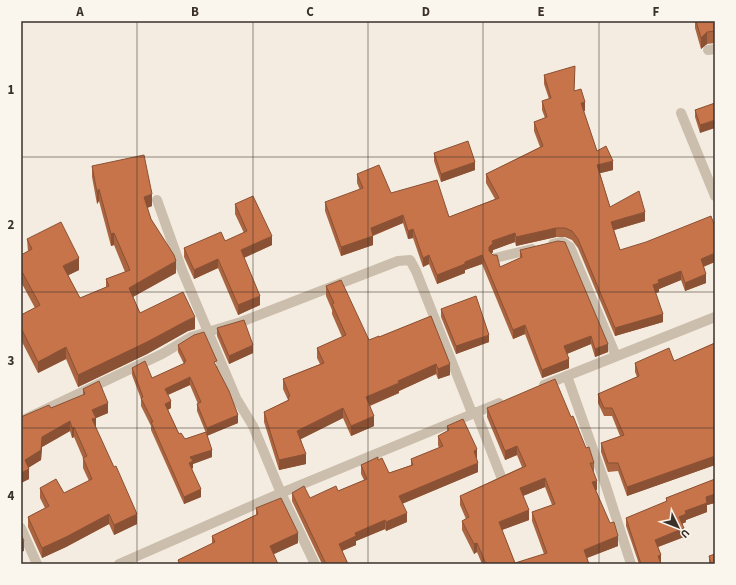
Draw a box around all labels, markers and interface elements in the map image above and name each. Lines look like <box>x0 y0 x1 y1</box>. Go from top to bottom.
text: A <box>75 3 84 21</box>
text: B <box>191 3 199 21</box>
text: C <box>306 3 314 21</box>
text: D <box>422 3 430 21</box>
text: E <box>537 3 545 21</box>
text: F <box>653 3 660 21</box>
text: 1 <box>8 81 15 99</box>
text: 2 <box>8 216 15 234</box>
text: 3 <box>8 352 15 370</box>
text: 4 <box>8 487 15 505</box>
north arrow <box>658 507 698 547</box>
text: U <box>677 526 693 541</box>

